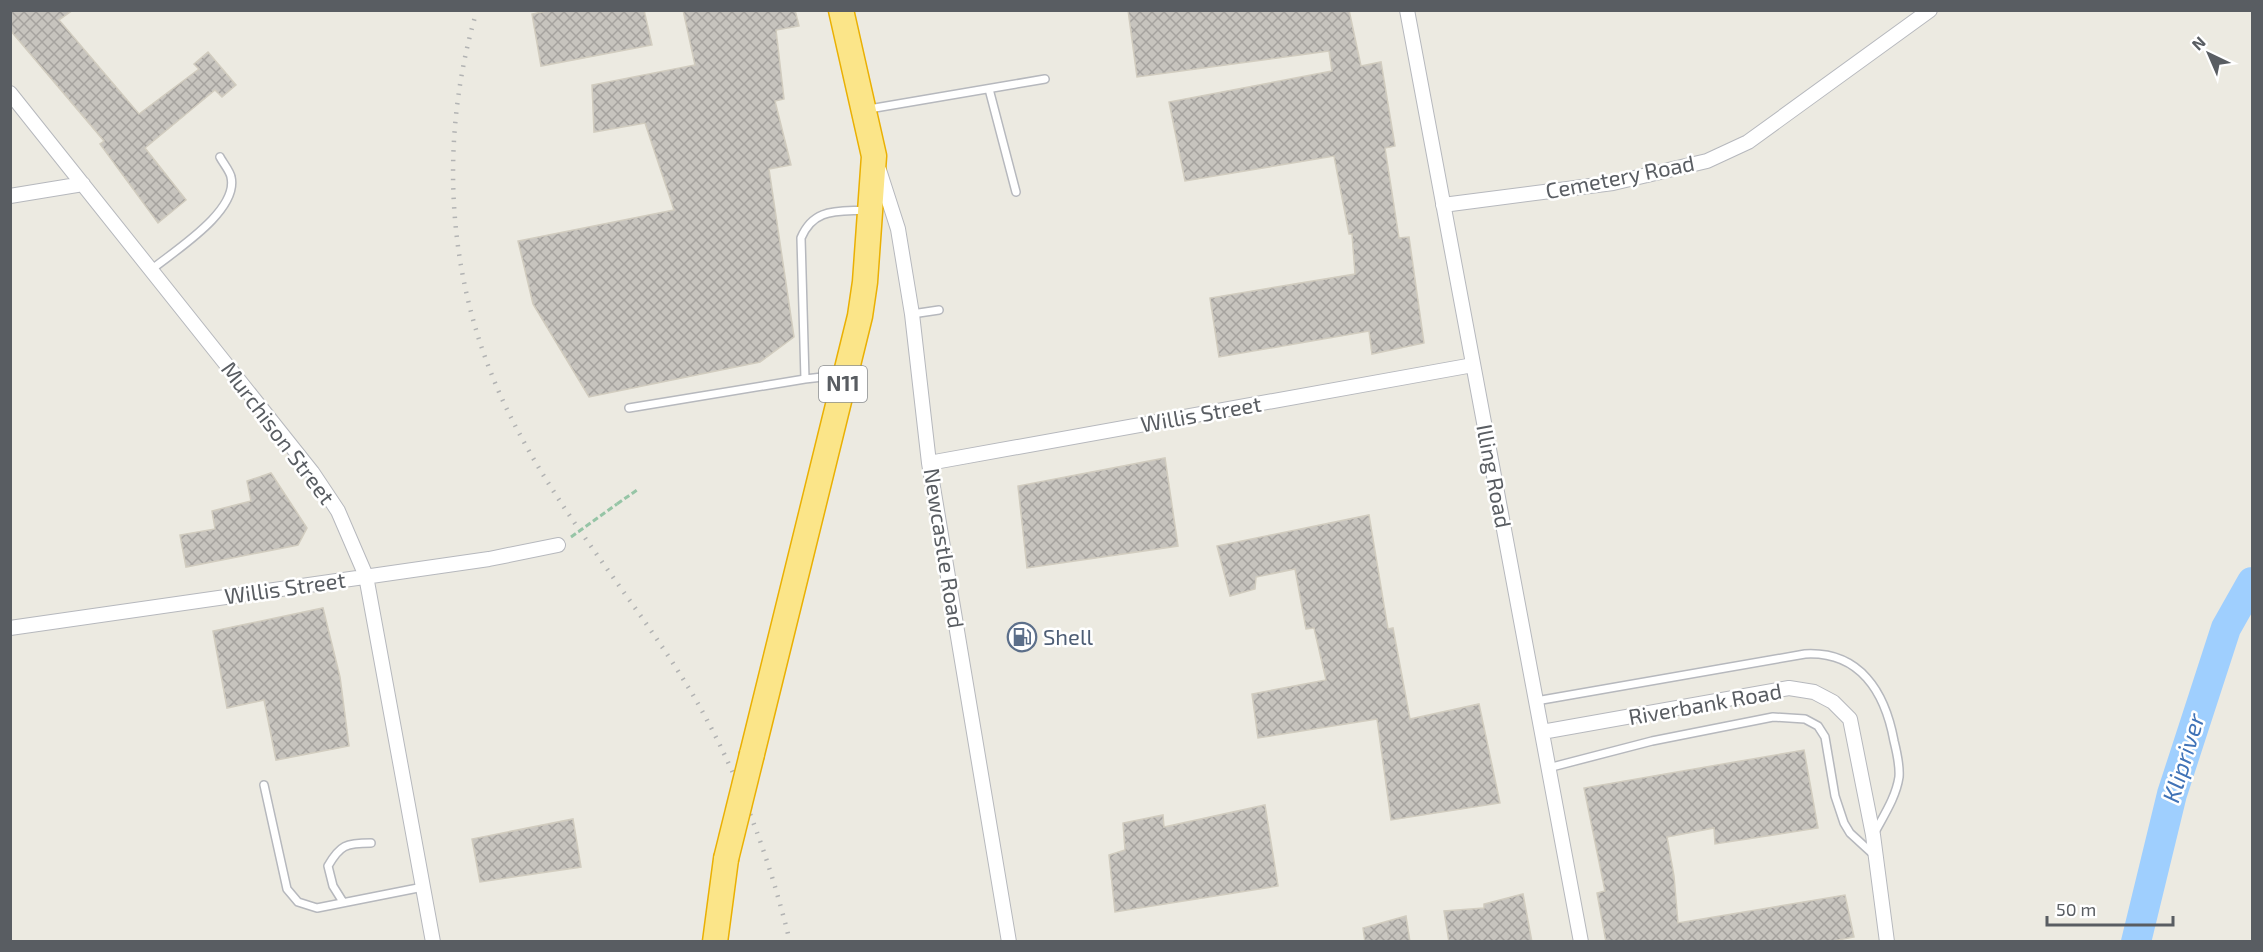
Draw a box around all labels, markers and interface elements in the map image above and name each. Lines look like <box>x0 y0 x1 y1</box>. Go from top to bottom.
north arrow <box>2179 24 2239 84</box>
text: N <box>2187 32 2209 54</box>
street label: Cemetery Road <box>1543 149 1696 203</box>
street label: Murchison Street <box>217 356 341 509</box>
road number: N11 <box>819 366 867 402</box>
street label: Willis Street <box>1138 390 1263 436</box>
street label: Illing Road <box>1472 422 1518 530</box>
street label: Newcastle Road <box>919 466 970 630</box>
street label: Willis Street <box>223 566 347 608</box>
fuel station icon: Shell <box>1006 621 1038 653</box>
place label: Shell <box>1043 623 1093 649</box>
street label: Riverbank Road <box>1626 677 1783 729</box>
water label: Klipriver <box>2155 709 2210 806</box>
scale bar <box>2047 889 2173 927</box>
text: 50 m <box>2056 898 2096 920</box>

